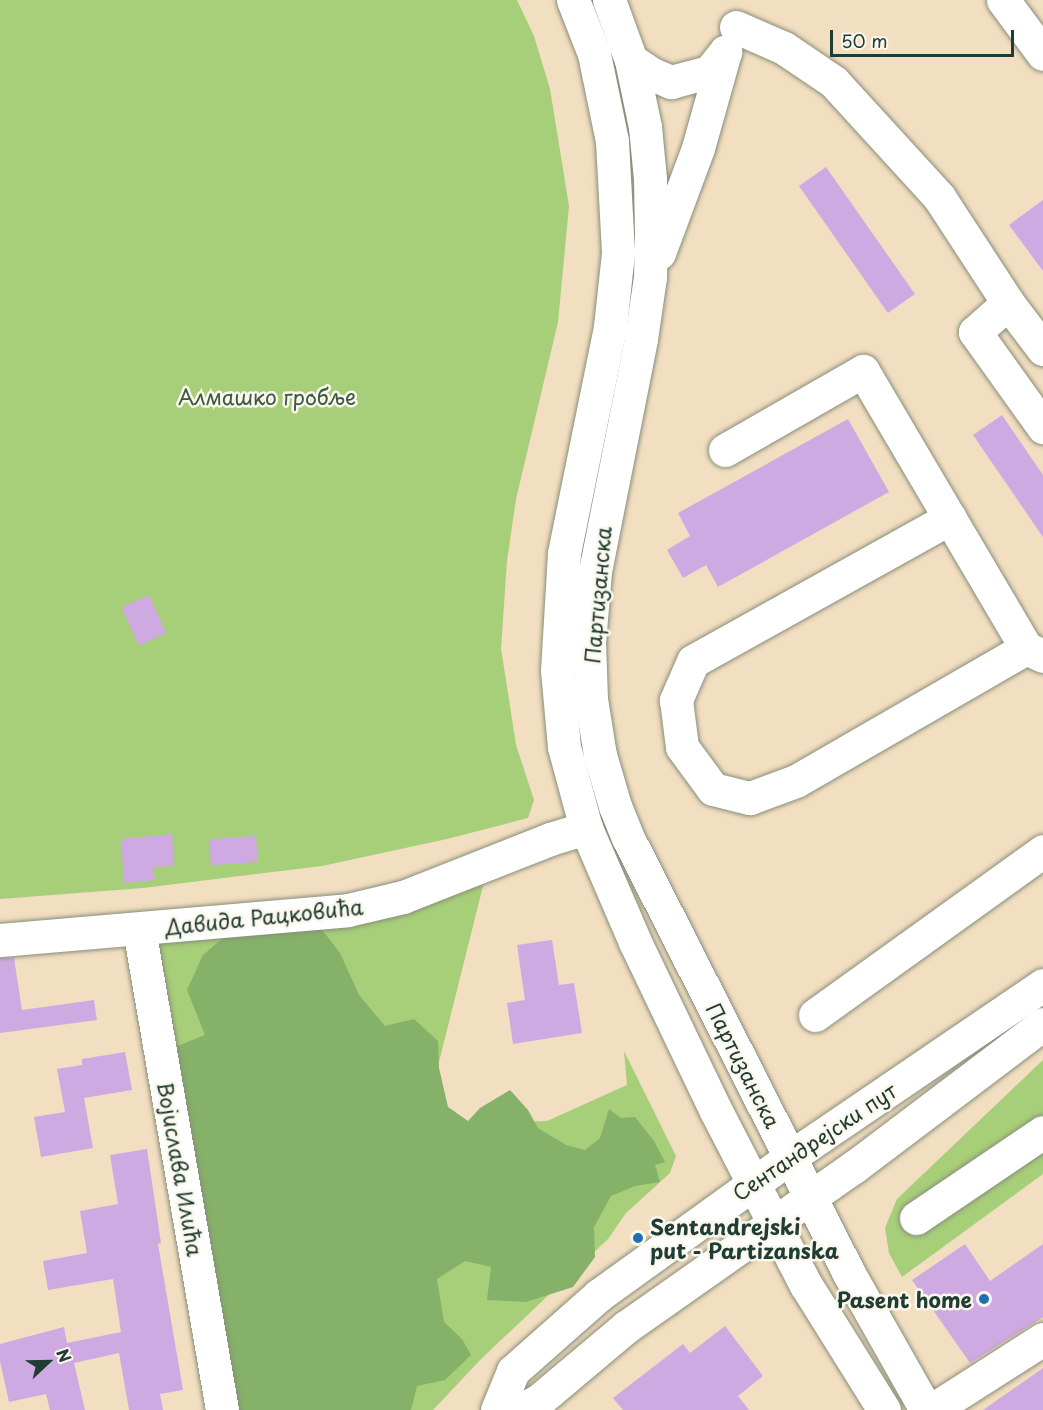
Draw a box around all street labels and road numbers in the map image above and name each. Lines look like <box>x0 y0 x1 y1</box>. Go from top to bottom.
street label: Партизанска <box>578 526 616 664</box>
street label: Давида Рацковића <box>164 893 364 939</box>
street label: Партизанска <box>702 998 786 1132</box>
street label: Сентандрејски пут <box>727 1076 901 1206</box>
street label: Војислава Илића <box>153 1079 209 1259</box>

